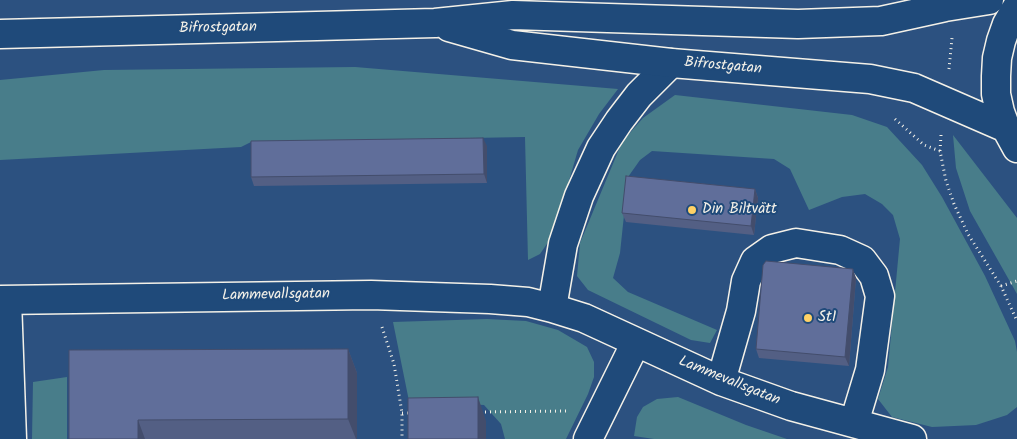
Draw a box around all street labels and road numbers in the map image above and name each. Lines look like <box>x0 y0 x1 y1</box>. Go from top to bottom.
street label: Bifrostgatan <box>179 19 257 39</box>
street label: Bifrostgatan <box>684 55 762 79</box>
street label: Lammevallsgatan <box>222 286 330 306</box>
street label: Lammevallsgatan <box>676 353 782 411</box>

